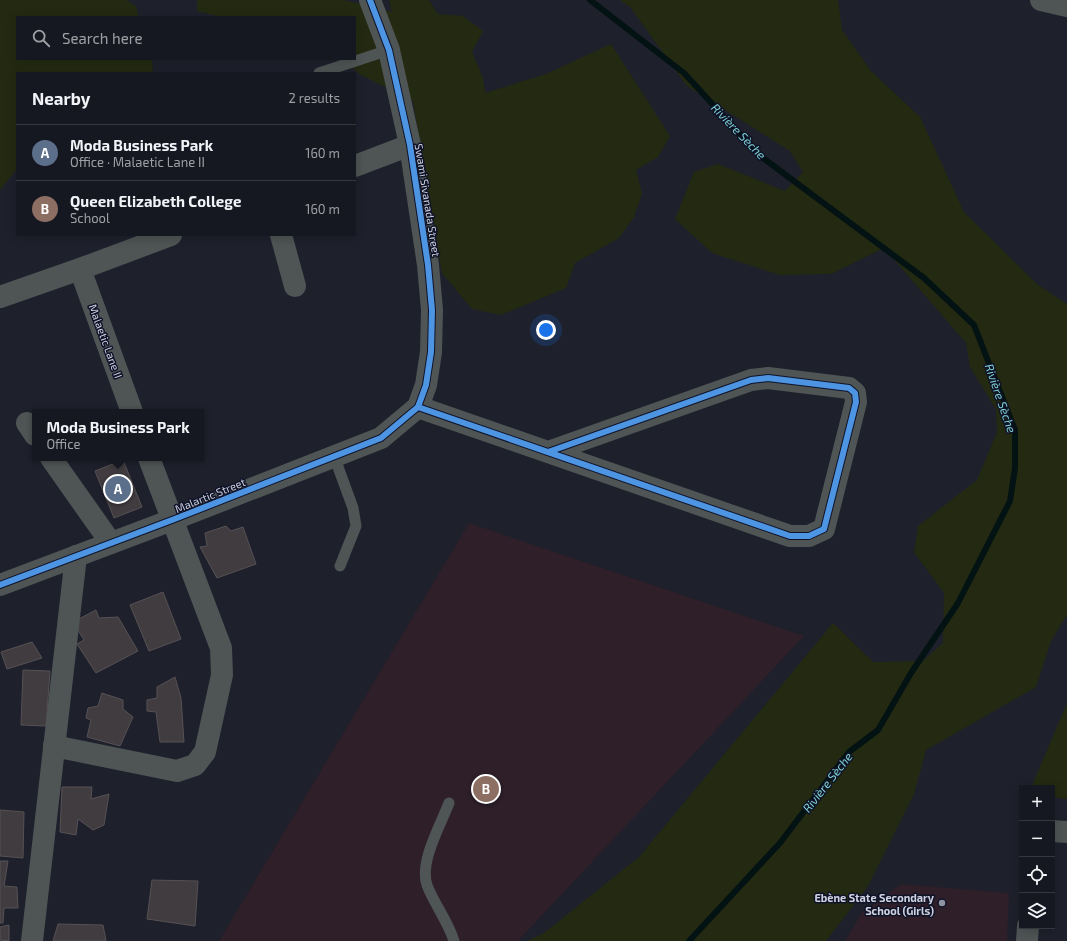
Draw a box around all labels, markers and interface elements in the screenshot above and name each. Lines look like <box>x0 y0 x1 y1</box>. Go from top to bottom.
search box <box>16 16 356 60</box>
icon: search <box>30 27 52 49</box>
text: Search here <box>62 29 143 47</box>
text: Nearby <box>32 88 90 108</box>
text: 2 results <box>288 90 340 106</box>
water label: Rivière Sèche <box>709 100 770 162</box>
text: Moda Business Park <box>70 136 213 154</box>
street label: Swami Sivanada Street <box>413 142 443 258</box>
text: A <box>41 145 49 161</box>
text: 160 m <box>305 145 340 161</box>
text: Office · Malaetic Lane II <box>70 154 205 170</box>
text: Queen Elizabeth College <box>70 192 241 210</box>
text: B <box>41 201 49 217</box>
text: 160 m <box>305 201 340 217</box>
text: School <box>70 210 110 226</box>
street label: Malaetic Lane II <box>87 302 125 380</box>
your location <box>536 320 556 340</box>
water label: Rivière Sèche <box>983 362 1020 435</box>
popup <box>32 409 204 461</box>
text: Moda Business Park <box>46 418 190 436</box>
text: Office <box>46 436 80 452</box>
pin: A <box>105 474 131 504</box>
street label: Malartic Street <box>173 475 247 515</box>
water label: Rivière Sèche <box>799 749 855 815</box>
pin: B <box>473 774 499 804</box>
map controls <box>1019 785 1055 929</box>
button: + <box>1019 785 1055 821</box>
button: − <box>1019 821 1055 857</box>
button: locate <box>1019 857 1055 893</box>
place label: Ebène State Secondary School (Girls) <box>814 891 935 917</box>
button: layers <box>1019 893 1055 929</box>
marker: Ebène State Secondary School (Girls) <box>937 898 947 908</box>

